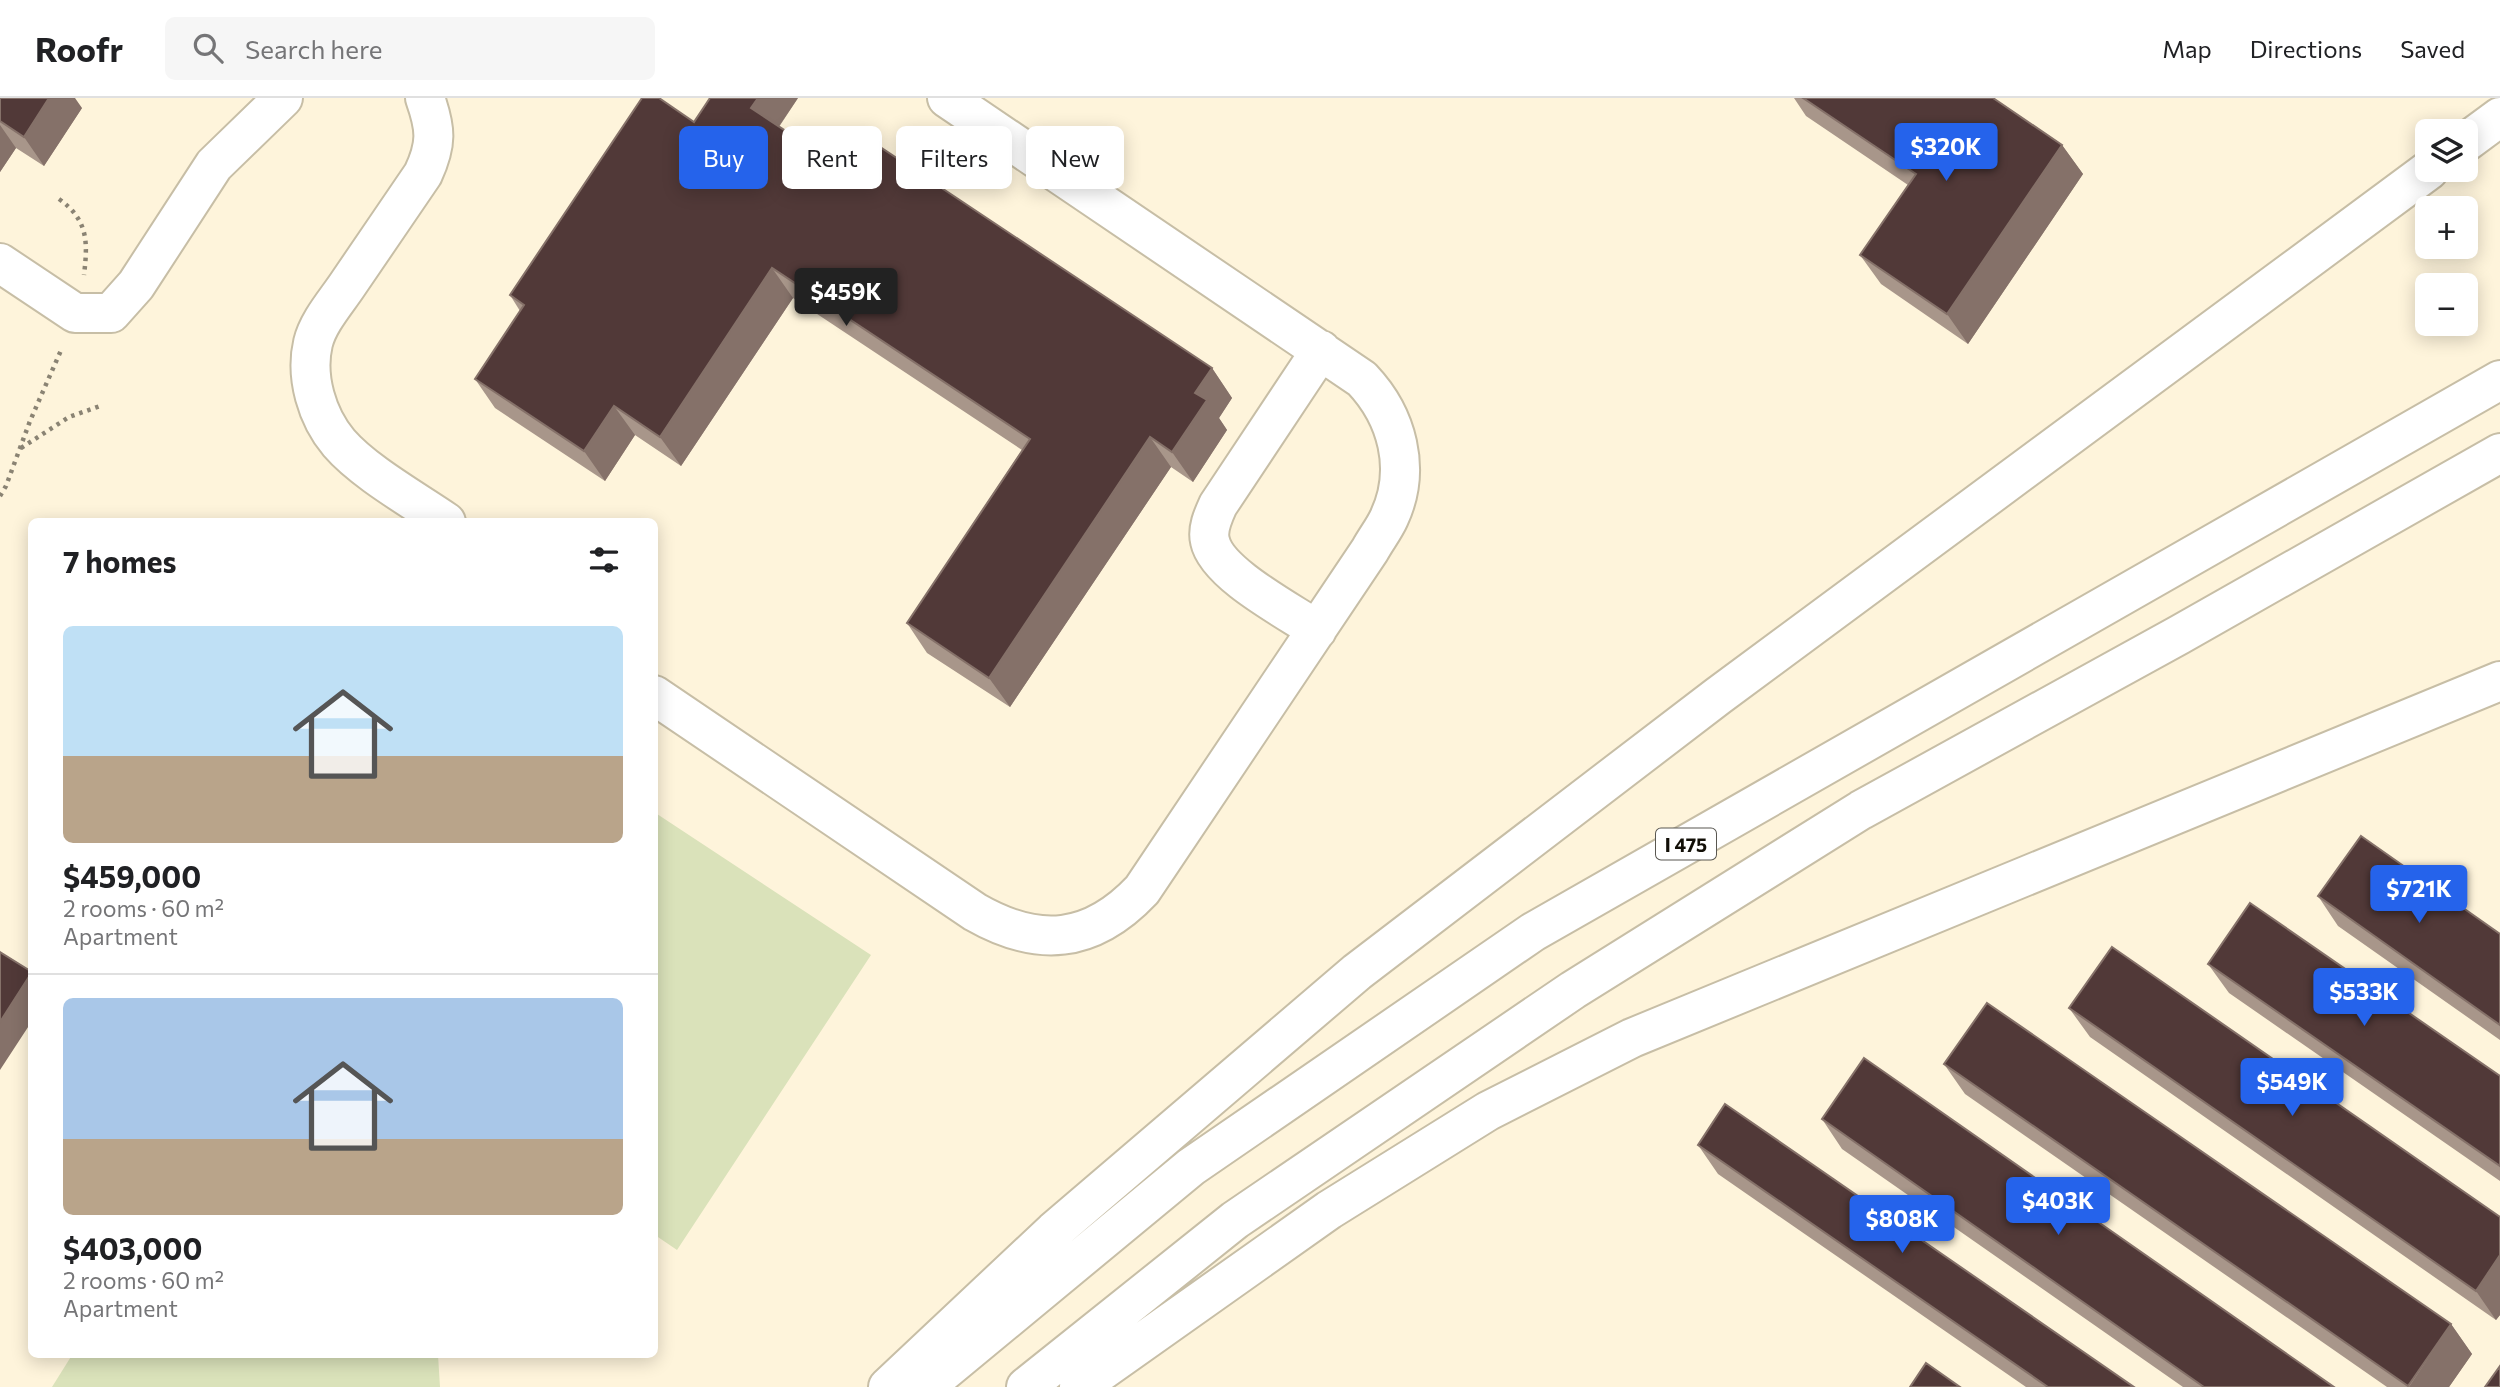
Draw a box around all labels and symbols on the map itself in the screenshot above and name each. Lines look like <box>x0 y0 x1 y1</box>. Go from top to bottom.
pin: $320K <box>1897 123 1995 183</box>
pin: $459K <box>797 268 895 328</box>
road number: I 475 <box>1656 828 1716 860</box>
pin: $721K <box>2370 866 2468 925</box>
pin: $533K <box>2315 968 2413 1028</box>
pin: $549K <box>2243 1058 2341 1118</box>
pin: $403K <box>2009 1178 2107 1237</box>
pin: $808K <box>1853 1196 1951 1255</box>

